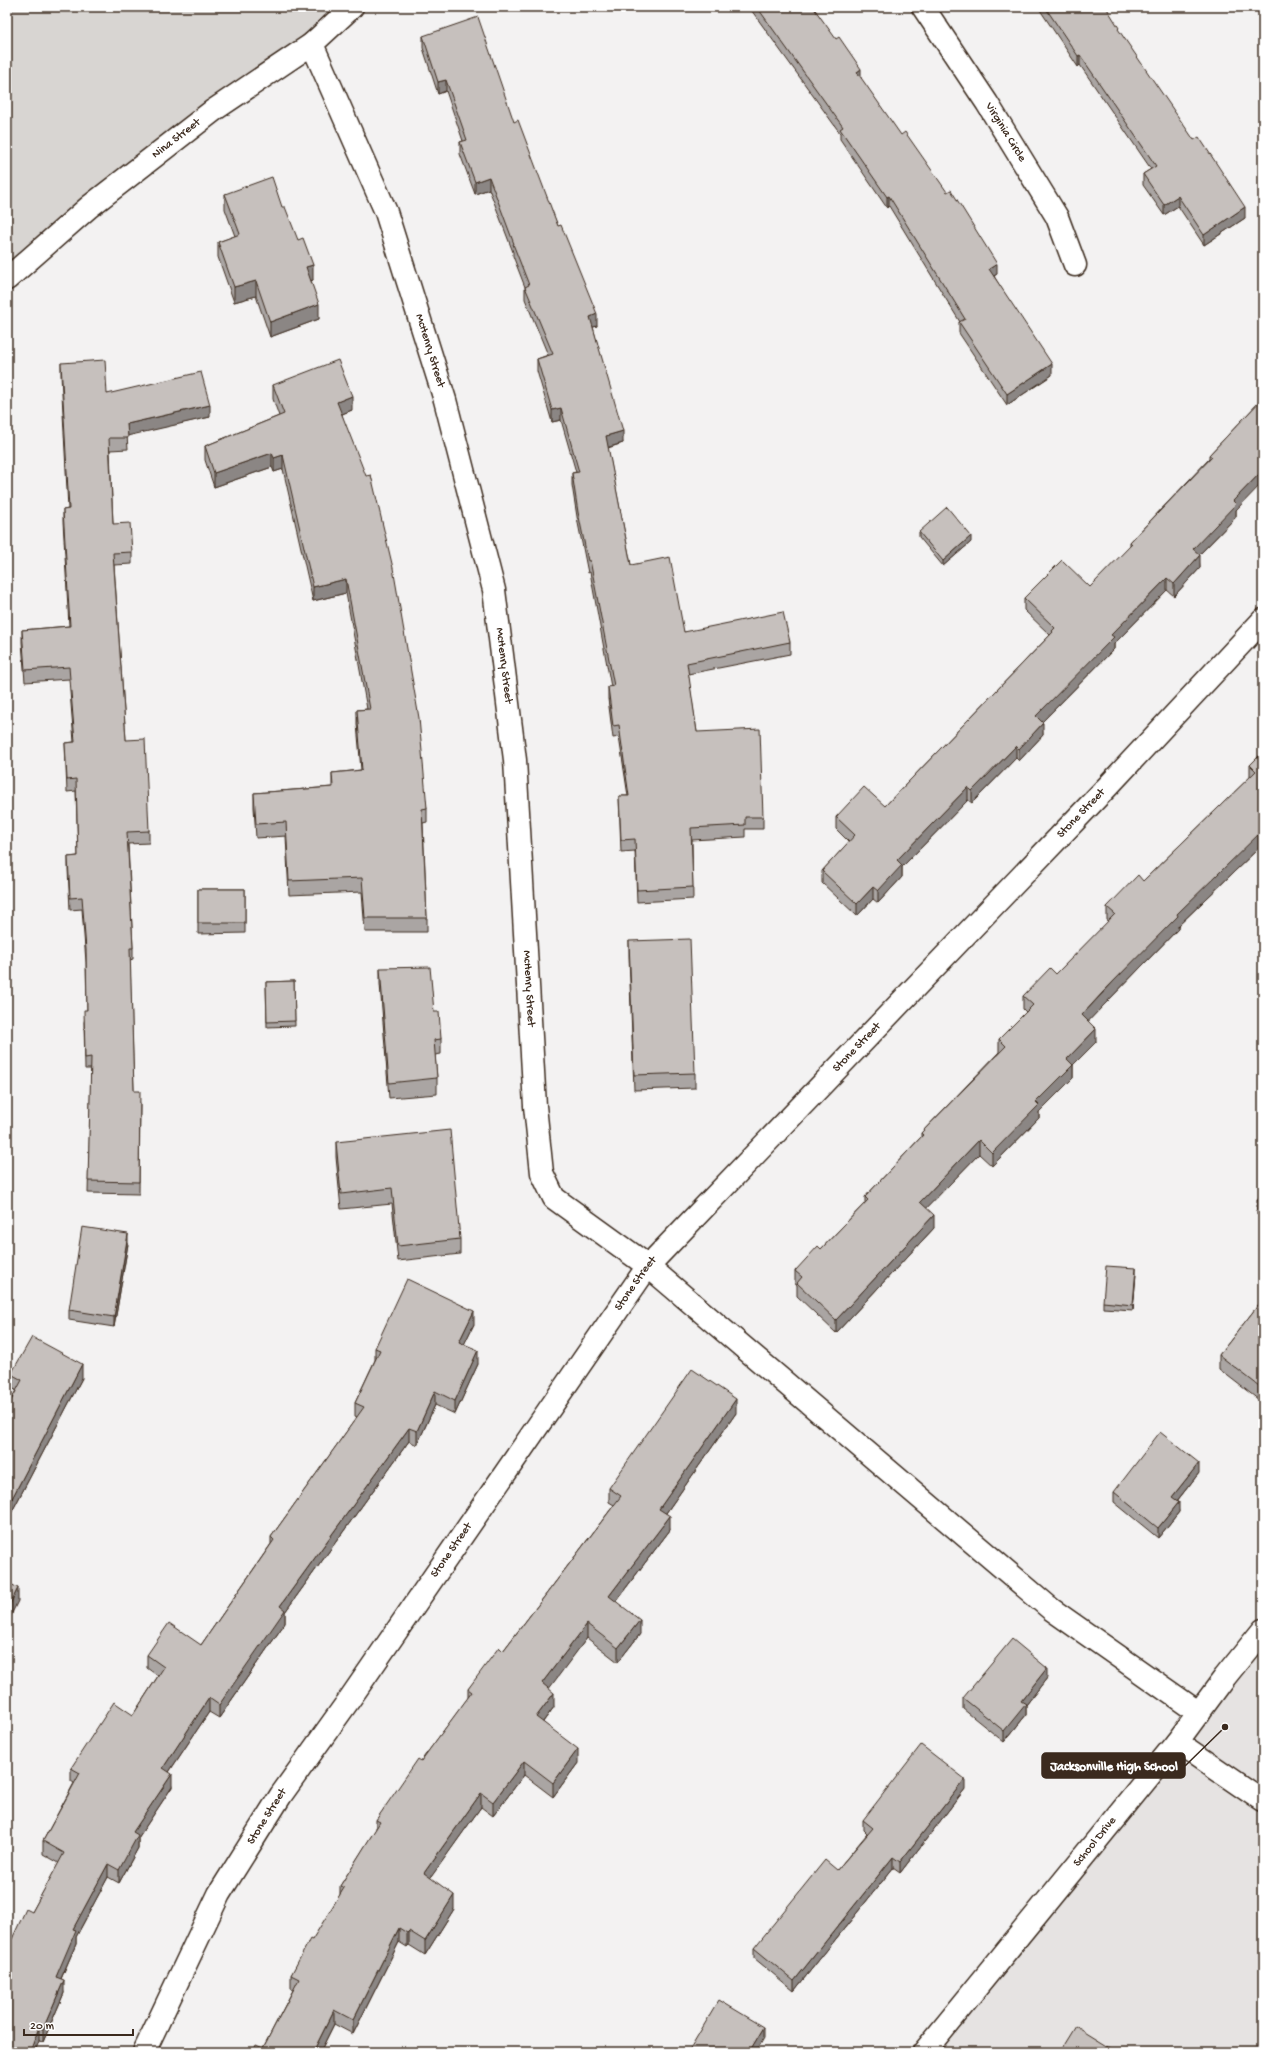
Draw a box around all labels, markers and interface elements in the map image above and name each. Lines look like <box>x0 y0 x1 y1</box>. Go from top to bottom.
street label: Virginia Circle <box>981 99 1029 165</box>
street label: Nina Street <box>150 115 205 162</box>
street label: McHenry Street <box>411 312 448 390</box>
street label: McHenry Street <box>492 627 515 705</box>
street label: Stone Street <box>1054 785 1109 842</box>
street label: McHenry Street <box>519 950 537 1028</box>
street label: Stone Street <box>830 1019 885 1075</box>
street label: Stone Street <box>612 1253 661 1314</box>
street label: Stone Street <box>428 1520 476 1581</box>
callout: Jacksonville High School <box>1042 1753 1185 1778</box>
text: Jacksonville High School <box>1049 1760 1178 1775</box>
street label: Stone Street <box>245 1785 291 1847</box>
street label: School Drive <box>1071 1814 1120 1870</box>
scale bar <box>24 2011 133 2037</box>
text: 20 m <box>30 2020 55 2034</box>

